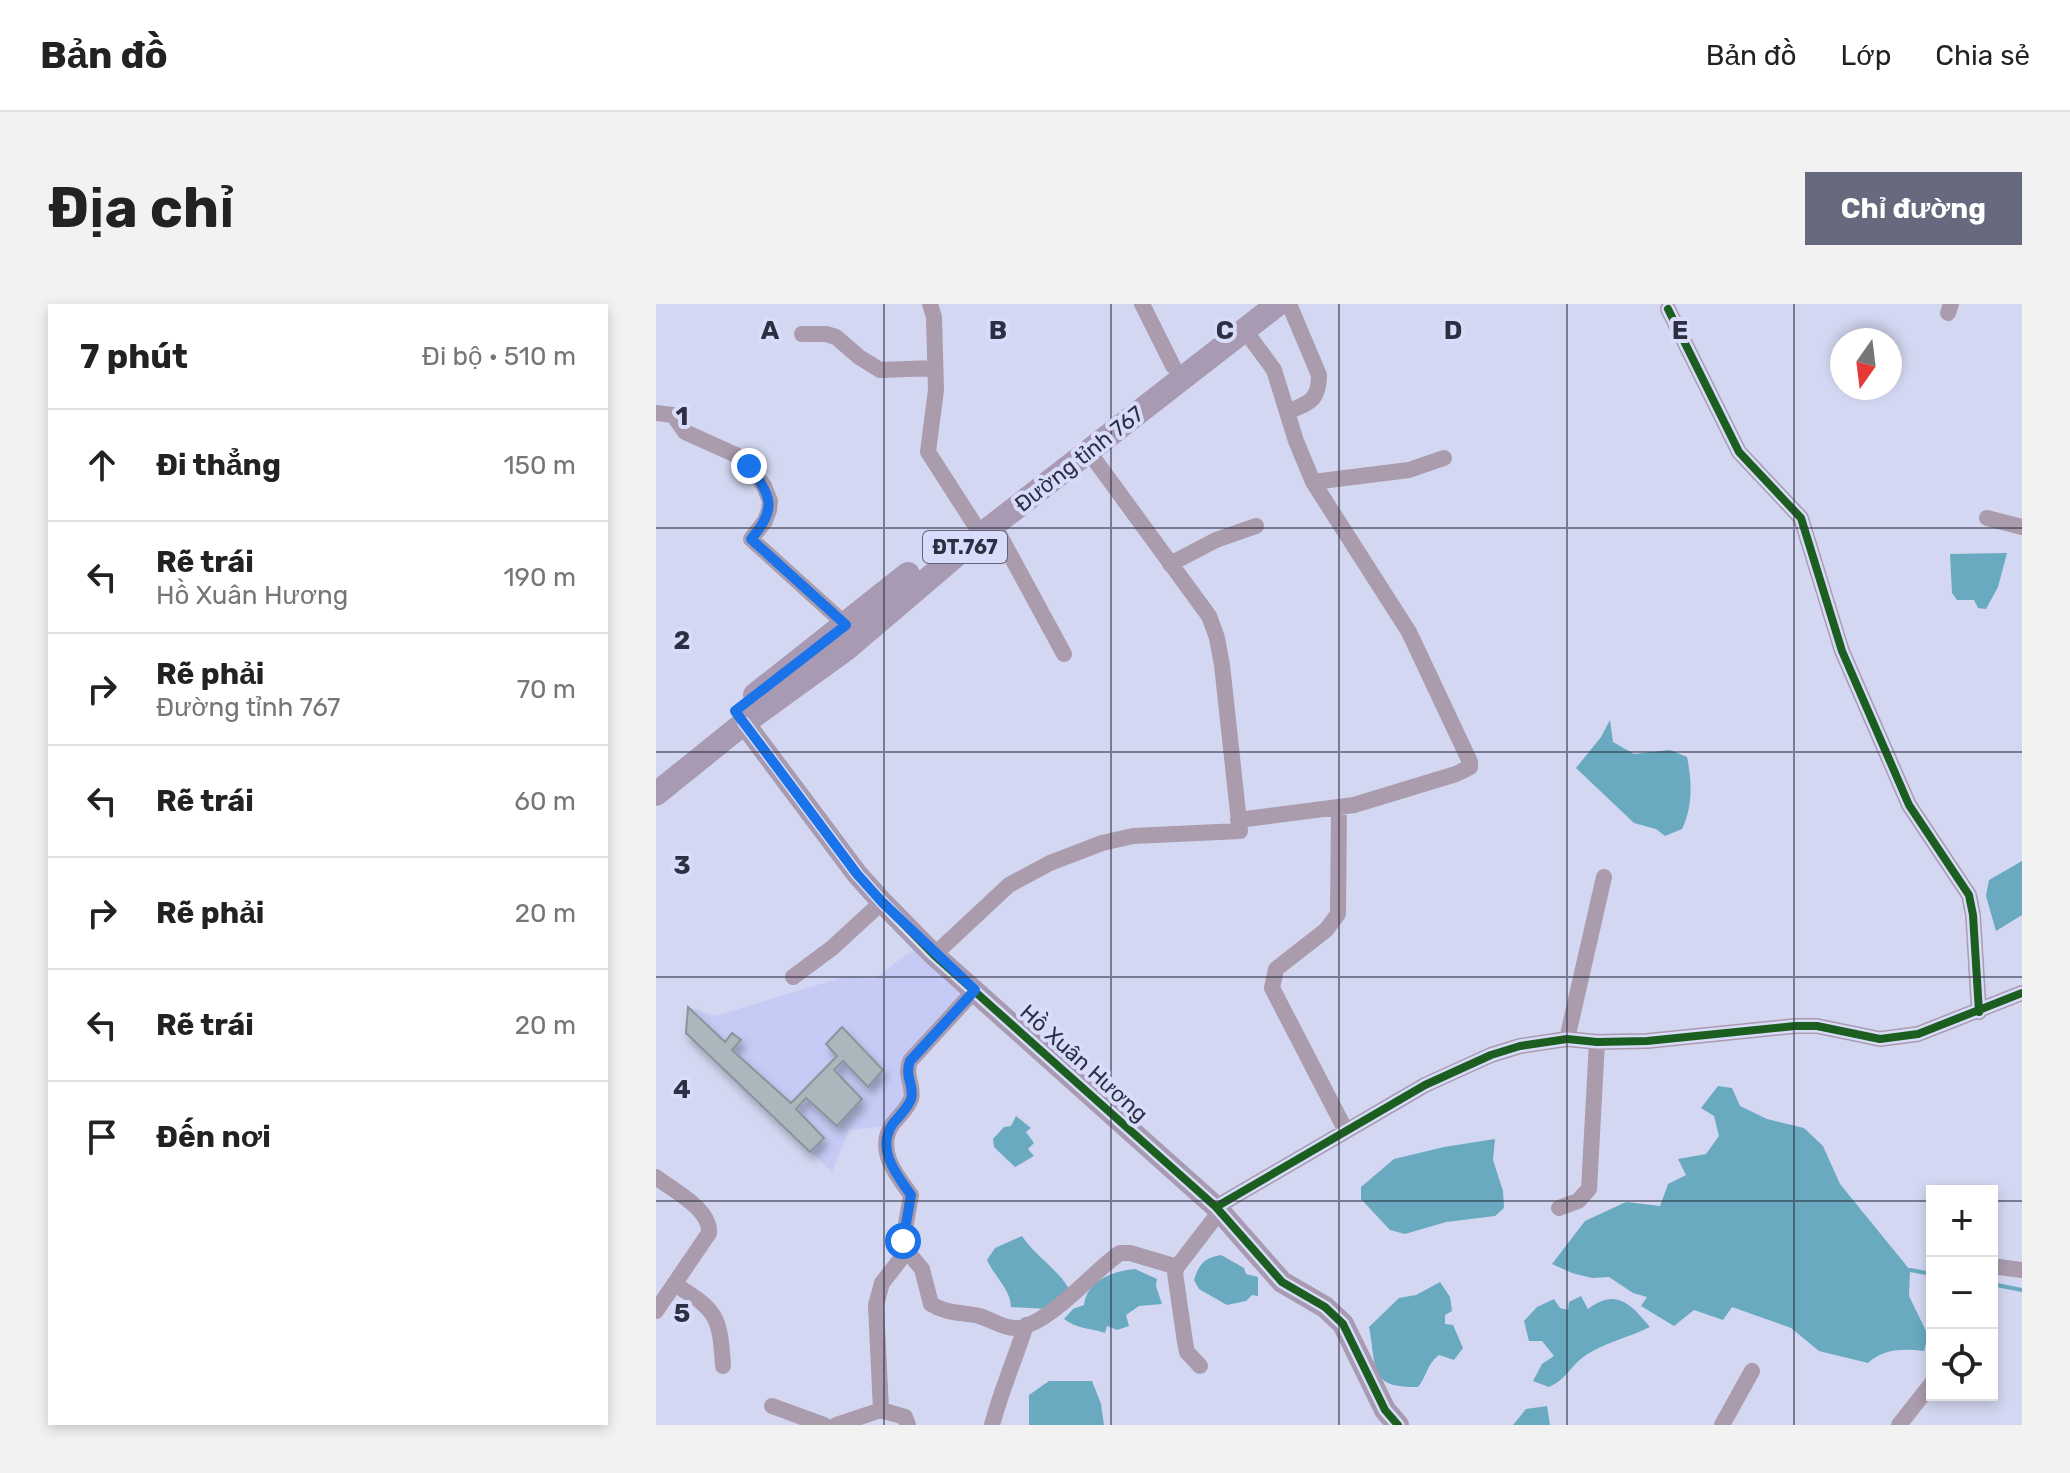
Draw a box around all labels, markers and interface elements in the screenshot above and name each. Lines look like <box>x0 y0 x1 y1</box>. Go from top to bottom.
text: Bản đồ <box>40 32 168 78</box>
text: Bản đồ <box>1706 39 1797 72</box>
text: Lớp <box>1841 39 1891 72</box>
text: Chia sẻ <box>1935 39 2030 72</box>
button: Chỉ đường <box>1805 172 2022 245</box>
text: Địa chỉ <box>48 175 235 241</box>
text: A <box>761 315 780 346</box>
text: B <box>989 315 1007 346</box>
text: C <box>1216 315 1234 346</box>
text: D <box>1444 315 1462 346</box>
text: E <box>1672 315 1688 346</box>
north arrow <box>1830 328 1902 400</box>
text: 7 phút <box>80 336 188 377</box>
text: Đi bộ · 510 m <box>422 341 576 372</box>
street label: Đường tỉnh 767 <box>1009 400 1149 518</box>
text: 1 <box>676 401 688 432</box>
icon: ahead <box>80 443 124 487</box>
text: Đi thẳng <box>156 447 281 483</box>
route end <box>731 448 767 484</box>
text: 150 m <box>503 450 576 481</box>
road number: ĐT.767 <box>923 531 1007 563</box>
text: Rẽ trái <box>156 544 254 580</box>
icon: left <box>80 555 124 599</box>
text: 190 m <box>503 562 576 593</box>
text: Hồ Xuân Hương <box>156 580 348 611</box>
text: 2 <box>674 625 690 656</box>
text: Rẽ phải <box>156 656 264 692</box>
icon: right <box>80 667 124 711</box>
text: 70 m <box>517 674 576 705</box>
text: Đường tỉnh 767 <box>156 692 340 723</box>
icon: left <box>80 779 124 823</box>
text: Rẽ trái <box>156 783 254 819</box>
text: 60 m <box>514 786 576 817</box>
text: 3 <box>673 850 691 881</box>
icon: right <box>80 891 124 935</box>
text: Rẽ phải <box>156 895 264 931</box>
text: 20 m <box>515 898 576 929</box>
street label: Hồ Xuân Hương <box>1015 999 1153 1127</box>
icon: left <box>80 1003 124 1047</box>
text: Rẽ trái <box>156 1007 254 1043</box>
text: 20 m <box>515 1010 576 1041</box>
text: 4 <box>673 1074 691 1105</box>
icon: arrive <box>80 1115 124 1159</box>
text: Đến nơi <box>156 1119 271 1155</box>
map controls <box>1926 1185 1998 1401</box>
button: + <box>1926 1185 1998 1257</box>
route start <box>885 1223 921 1259</box>
button: − <box>1926 1257 1998 1329</box>
text: 5 <box>674 1298 690 1329</box>
button: locate <box>1926 1329 1998 1401</box>

